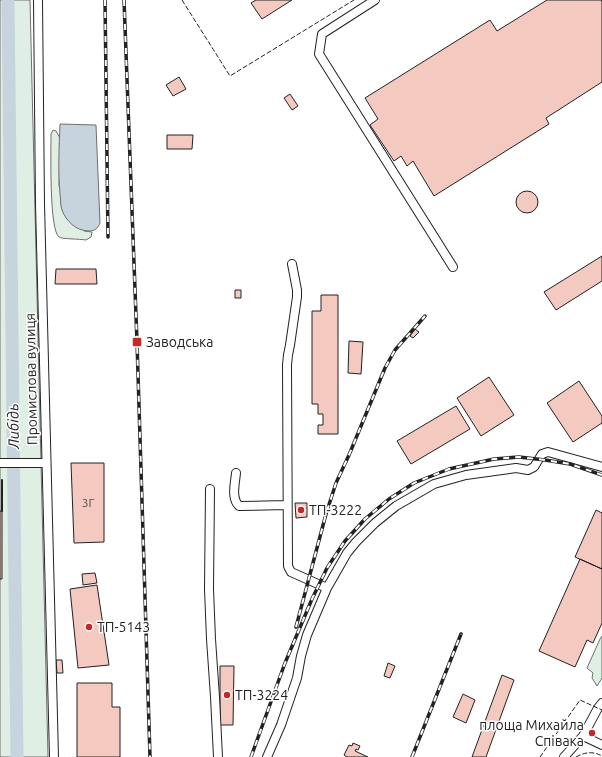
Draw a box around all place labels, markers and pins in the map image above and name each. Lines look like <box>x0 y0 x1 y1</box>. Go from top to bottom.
place label: Заводська <box>146 334 213 350</box>
marker: Заводська <box>131 336 143 348</box>
place label: ТП-3222 <box>309 502 362 518</box>
marker: ТП-3222 <box>296 505 306 515</box>
place label: ТП-5143 <box>97 619 150 635</box>
marker: ТП-5143 <box>84 622 94 632</box>
place label: ТП-3224 <box>235 687 288 703</box>
marker: ТП-3224 <box>222 690 232 700</box>
place label: площа Михайла Співака <box>479 717 584 749</box>
marker: площа Михайла Співака <box>587 728 597 738</box>

